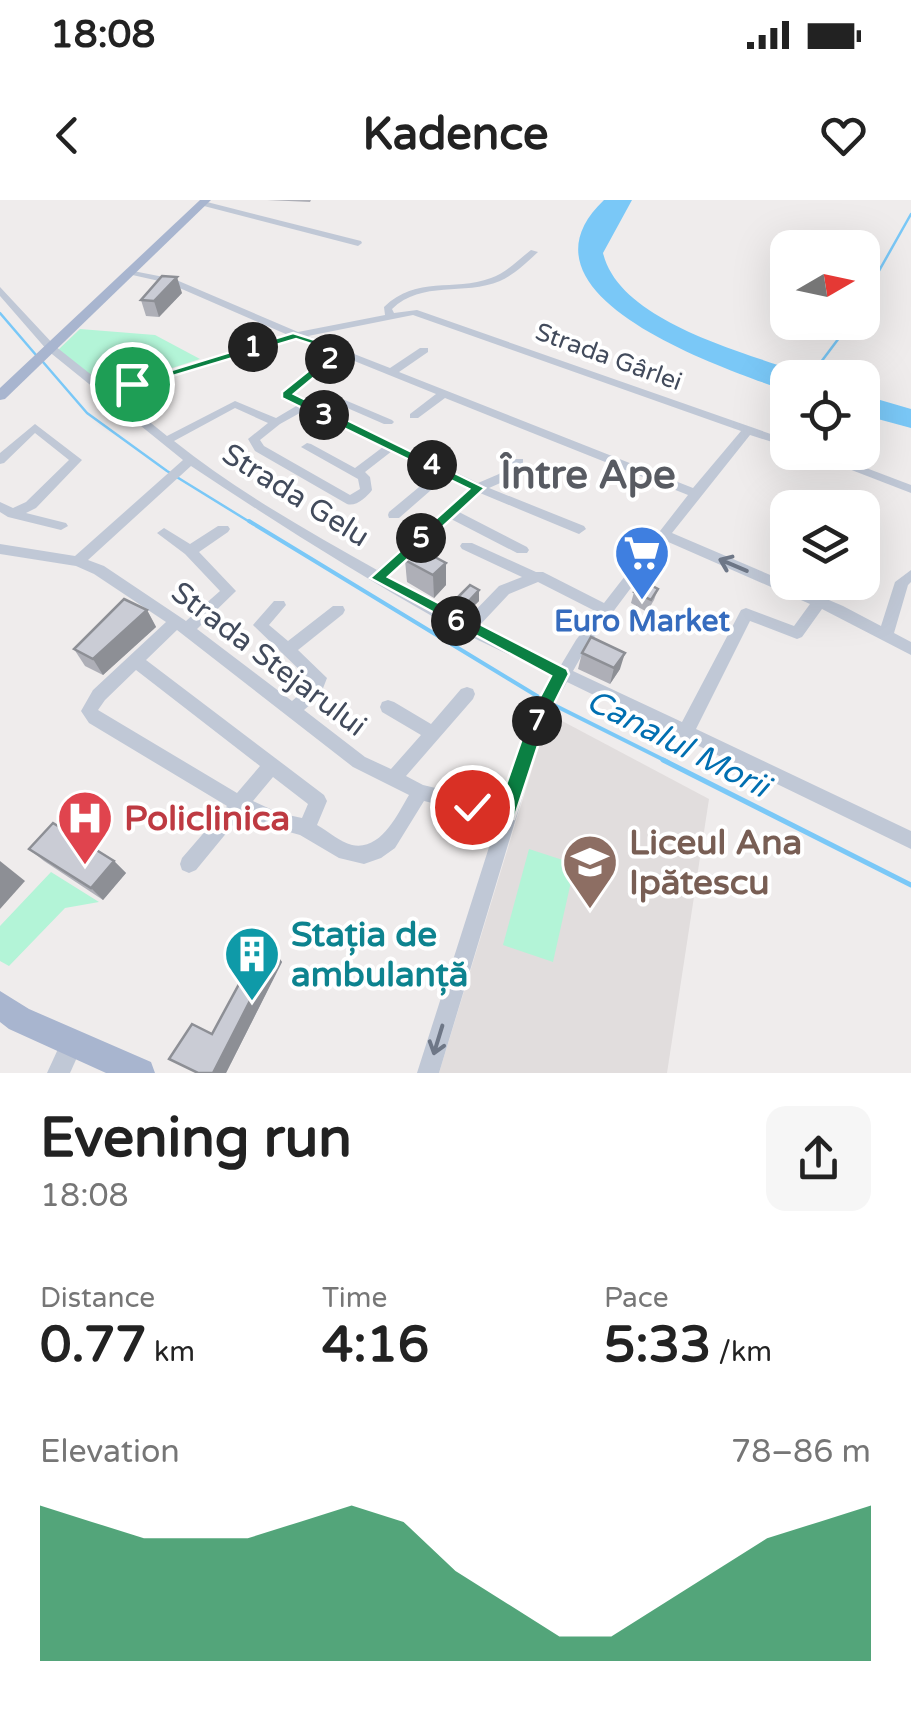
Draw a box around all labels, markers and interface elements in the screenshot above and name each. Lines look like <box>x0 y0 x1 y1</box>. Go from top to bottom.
text: 18:08 <box>50 12 155 58</box>
icon: back <box>40 108 95 163</box>
text: Kadence <box>363 108 549 162</box>
icon: heart <box>816 108 871 163</box>
north arrow <box>770 230 880 340</box>
map controls <box>770 230 880 600</box>
street label: Strada Gârlei <box>531 317 686 397</box>
pin: 1 <box>228 322 278 372</box>
text: 1 <box>244 330 262 364</box>
pin: 2 <box>305 334 355 384</box>
pin <box>90 342 175 427</box>
text: 2 <box>321 342 339 376</box>
icon: arrive <box>105 357 160 412</box>
button: locate <box>770 360 880 470</box>
pin: 3 <box>299 390 349 440</box>
text: 3 <box>315 398 333 432</box>
street label: Strada Gelu <box>215 436 376 555</box>
pin: 4 <box>407 440 457 490</box>
text: 4 <box>423 448 441 482</box>
district label: Între Ape <box>499 451 676 499</box>
button: layers <box>770 490 880 600</box>
pin: 5 <box>396 513 446 563</box>
text: 5 <box>412 521 430 555</box>
supermarket icon: Euro Market <box>612 523 672 602</box>
one-way arrow <box>718 555 749 573</box>
street label: Strada Stejarului <box>164 574 374 745</box>
pin: 6 <box>431 596 481 646</box>
place label: Euro Market <box>554 603 731 640</box>
text: 6 <box>447 604 465 638</box>
water label: Canalul Morii <box>580 682 779 808</box>
pin: 7 <box>512 696 562 746</box>
text: 7 <box>528 704 546 738</box>
pin <box>430 765 515 850</box>
icon: check <box>445 780 500 835</box>
hospital icon: Policlinica <box>55 788 115 867</box>
place label: Policlinica <box>124 798 290 840</box>
place label: Liceul Ana Ipătescu <box>629 822 802 904</box>
school or university icon: Liceul Ana Ipătescu <box>560 832 620 911</box>
place label: Stația de ambulanță <box>291 914 469 996</box>
building icon: Stația de ambulanță <box>222 924 282 1003</box>
one-way arrow <box>428 1024 446 1055</box>
text: Evening run <box>40 1106 352 1172</box>
button: share <box>766 1106 871 1211</box>
text: 18:08 <box>40 1177 129 1215</box>
text: Distance <box>40 1281 155 1315</box>
text: Time <box>322 1281 387 1315</box>
text: Pace <box>604 1281 668 1315</box>
text: 0.77 <box>40 1315 147 1375</box>
text: 4:16 <box>322 1315 429 1375</box>
text: 5:33 <box>604 1315 711 1375</box>
text: km <box>147 1335 195 1369</box>
text: /km <box>711 1335 772 1369</box>
text: Elevation <box>40 1433 180 1471</box>
text: 78–86 m <box>731 1433 871 1471</box>

